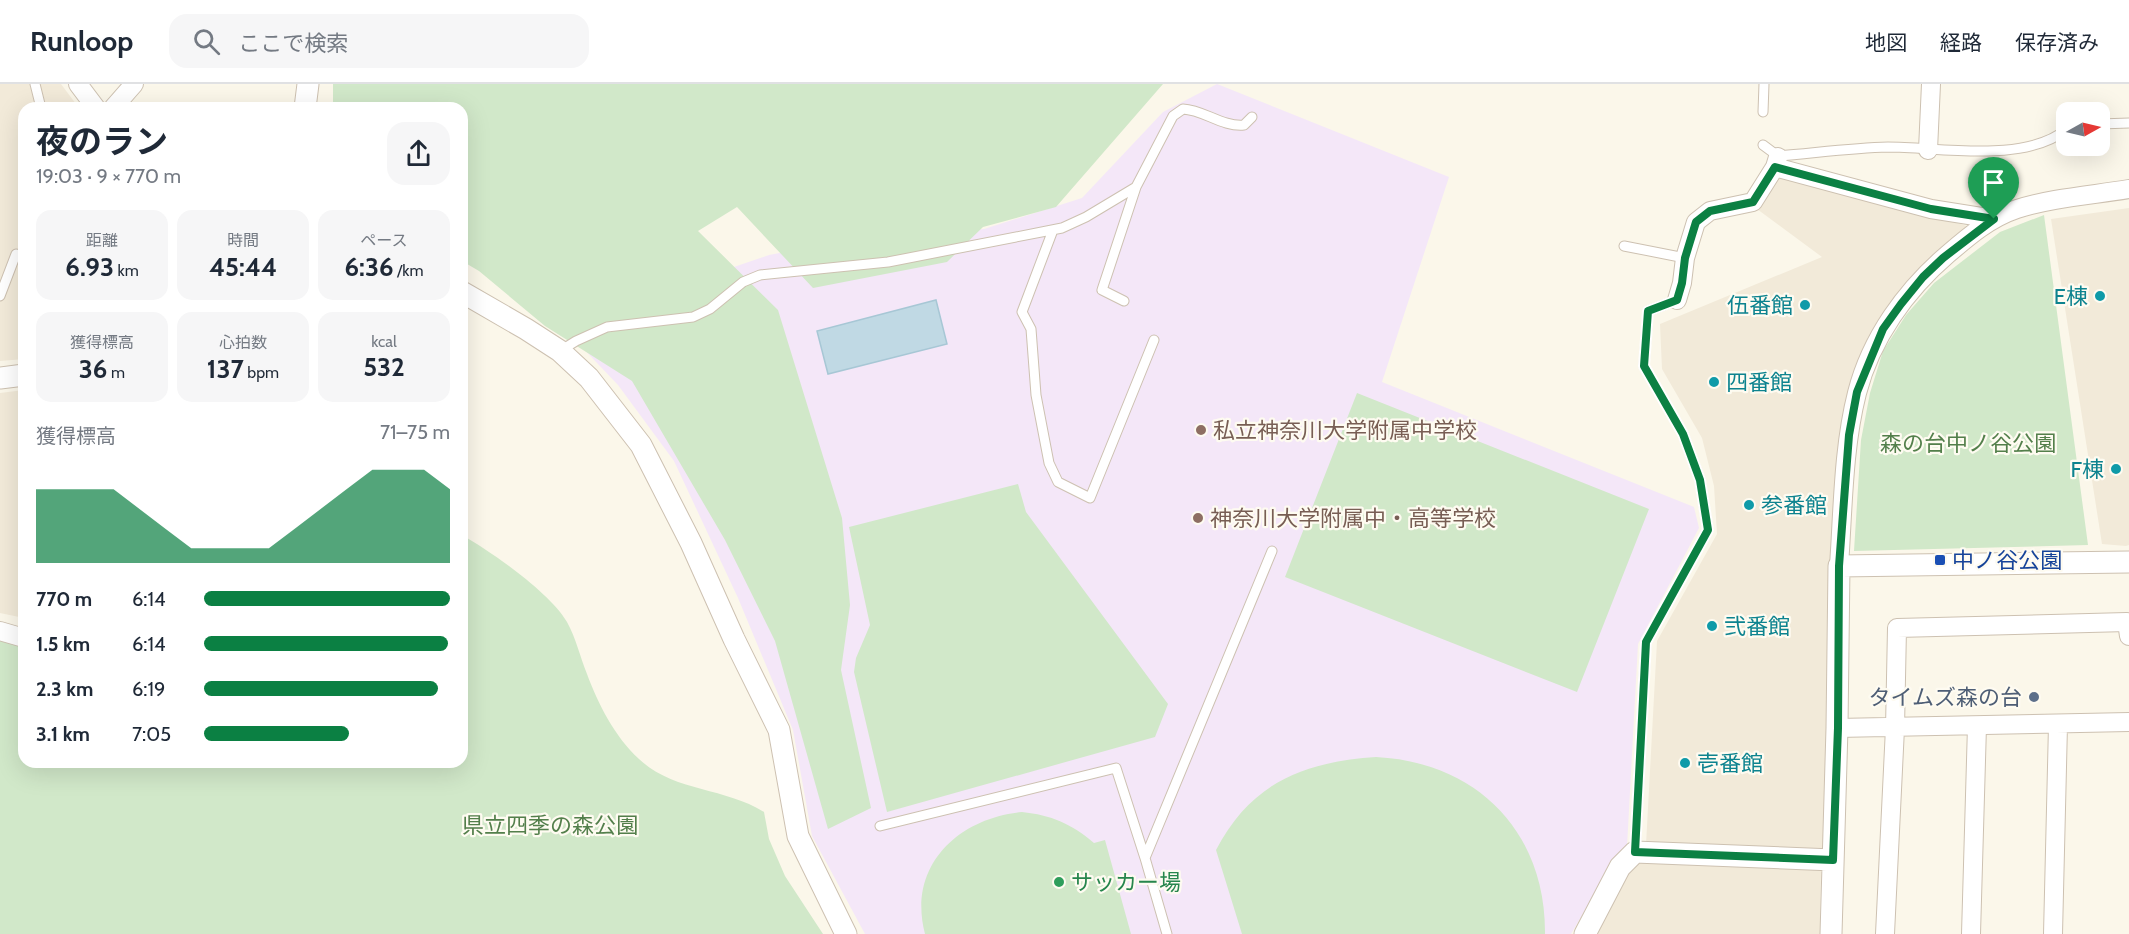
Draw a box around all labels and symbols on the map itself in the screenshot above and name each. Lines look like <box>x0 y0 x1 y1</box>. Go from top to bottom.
north arrow <box>2056 102 2110 156</box>
pin <box>1968 157 2019 219</box>
place label: E棟 <box>2054 283 2088 310</box>
marker: E棟 <box>2093 289 2107 303</box>
place label: 伍番館 <box>1727 292 1793 319</box>
marker: 伍番館 <box>1798 298 1812 312</box>
place label: 四番館 <box>1726 369 1792 396</box>
marker: 四番館 <box>1707 375 1721 389</box>
place label: 私立神奈川大学附属中学校 <box>1213 417 1477 444</box>
marker: 私立神奈川大学附属中学校 <box>1194 423 1208 437</box>
park label: 森の台中ノ谷公園 <box>1880 430 2056 457</box>
place label: F棟 <box>2070 456 2104 483</box>
marker: F棟 <box>2109 462 2123 476</box>
place label: 参番館 <box>1761 492 1827 519</box>
marker: 参番館 <box>1742 498 1756 512</box>
place label: 神奈川大学附属中・高等学校 <box>1210 505 1496 532</box>
marker: 神奈川大学附属中・高等学校 <box>1191 511 1205 525</box>
place label: 中ノ谷公園 <box>1952 547 2062 574</box>
marker: 中ノ谷公園 <box>1933 553 1947 567</box>
place label: 弐番館 <box>1724 613 1790 640</box>
marker: 弐番館 <box>1705 619 1719 633</box>
place label: タイムズ森の台 <box>1868 684 2022 711</box>
marker: タイムズ森の台 <box>2027 690 2041 704</box>
place label: 壱番館 <box>1697 750 1763 777</box>
marker: 壱番館 <box>1678 756 1692 770</box>
park label: 県立四季の森公園 <box>462 812 638 839</box>
place label: サッカー場 <box>1071 869 1181 896</box>
marker: サッカー場 <box>1052 875 1066 889</box>

